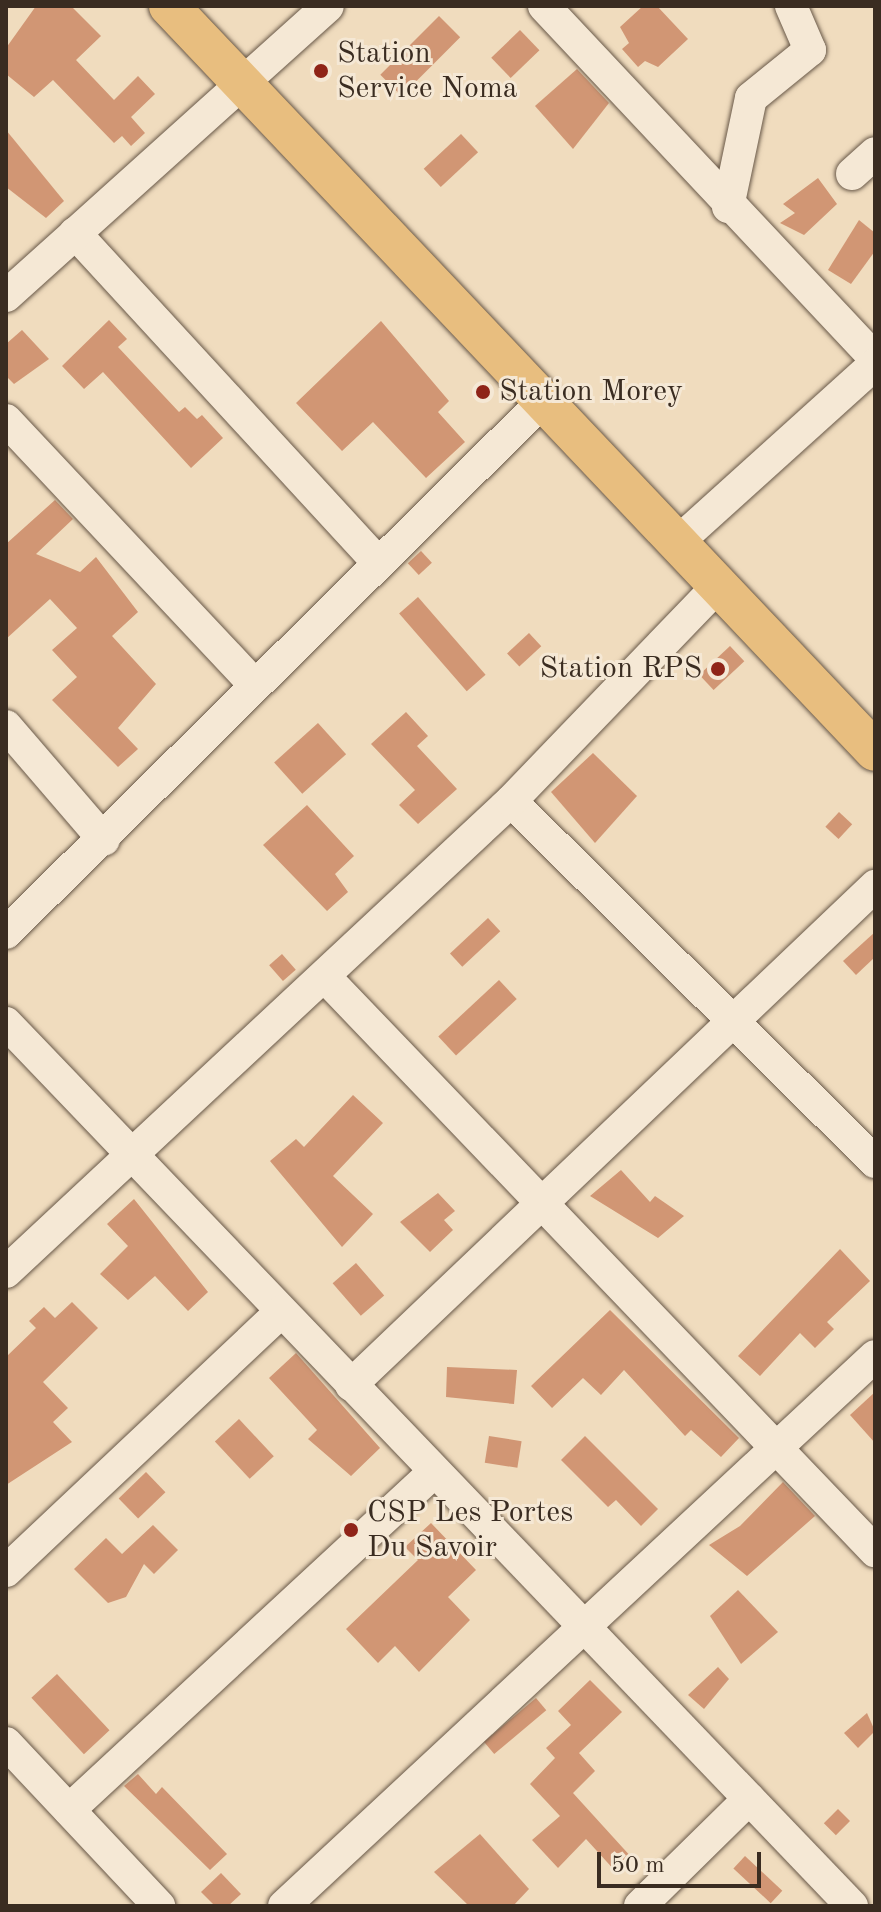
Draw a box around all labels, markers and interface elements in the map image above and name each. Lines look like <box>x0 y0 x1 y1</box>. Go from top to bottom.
place label: Station Service Noma <box>337 36 518 106</box>
marker: Station Service Noma <box>312 62 330 80</box>
place label: Station Morey <box>499 374 683 410</box>
marker: Station Morey <box>474 383 492 401</box>
place label: Station RPS <box>540 651 702 687</box>
marker: Station RPS <box>709 660 727 678</box>
place label: CSP Les Portes Du Savoir <box>367 1495 573 1566</box>
marker: CSP Les Portes Du Savoir <box>342 1521 360 1539</box>
scale bar <box>601 1836 765 1886</box>
text: 50 m <box>611 1854 665 1878</box>

